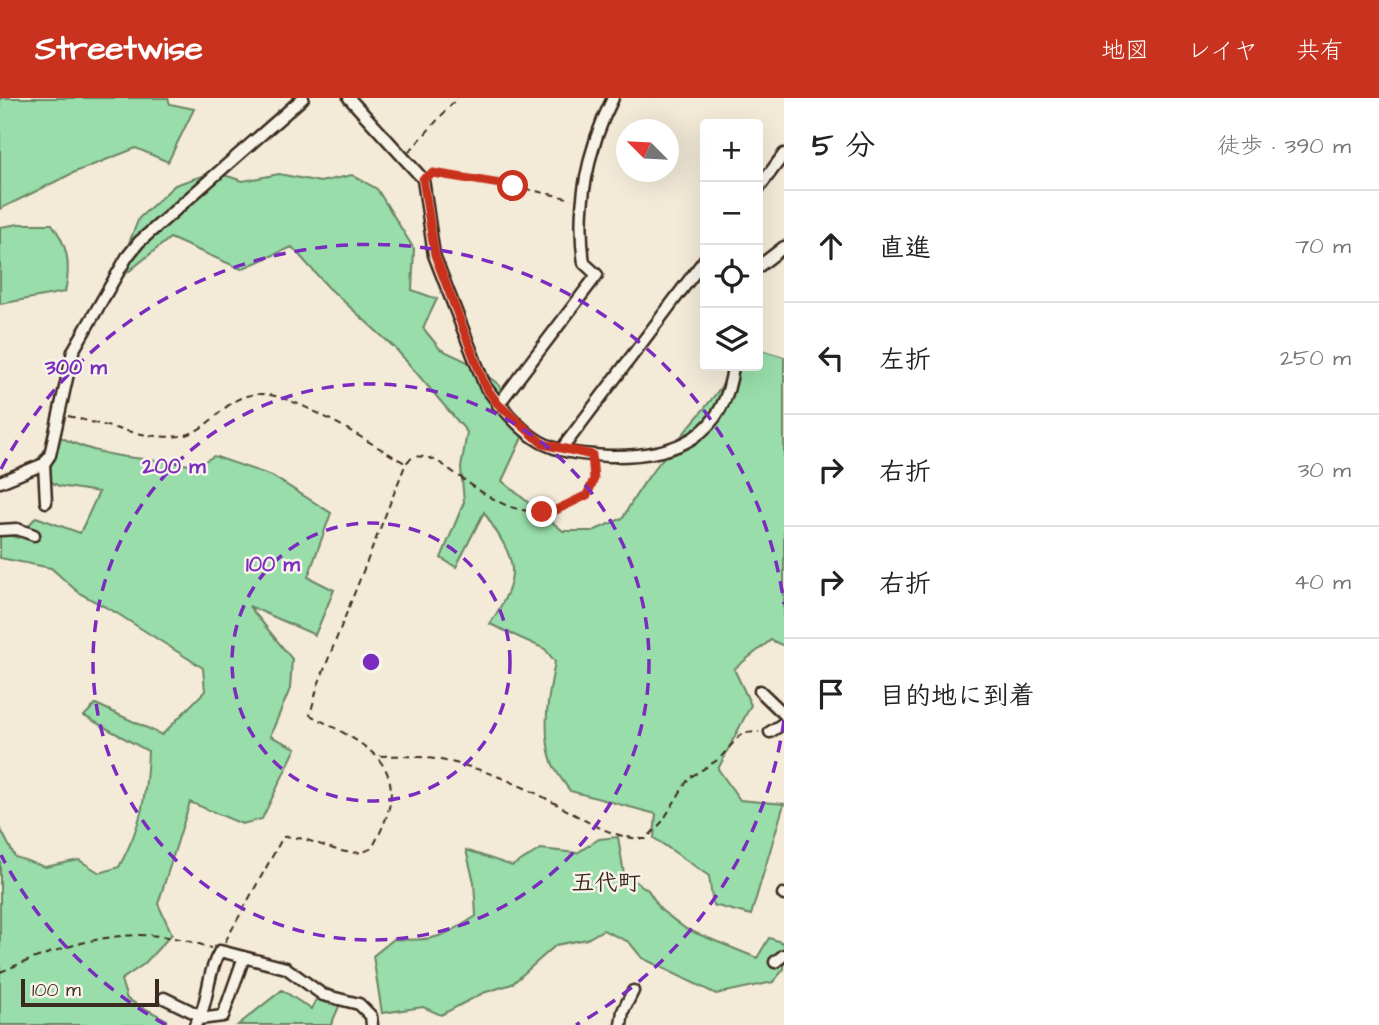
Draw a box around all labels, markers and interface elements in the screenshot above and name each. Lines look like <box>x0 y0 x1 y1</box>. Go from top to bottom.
text: Streetwise <box>35 26 203 72</box>
text: 地図 <box>1101 34 1149 68</box>
text: レイヤ <box>1187 34 1258 68</box>
text: 共有 <box>1296 34 1344 68</box>
north arrow <box>616 119 679 182</box>
map controls <box>700 119 763 371</box>
button: + <box>700 119 763 182</box>
text: 5 分 <box>812 125 875 167</box>
text: 徒歩 · 390 m <box>1217 130 1351 162</box>
route start <box>497 170 528 201</box>
button: − <box>700 182 763 245</box>
icon: ahead <box>812 227 850 265</box>
text: 直進 <box>879 230 931 266</box>
text: 70 m <box>1295 230 1351 262</box>
button: locate <box>700 245 763 308</box>
button: layers <box>700 308 763 371</box>
icon: left <box>812 339 850 377</box>
text: 左折 <box>879 342 931 378</box>
text: 250 m <box>1280 342 1351 374</box>
text: 300 m <box>44 353 108 382</box>
icon: right <box>812 451 850 489</box>
text: 200 m <box>141 452 206 481</box>
text: 右折 <box>879 454 931 490</box>
text: 30 m <box>1298 454 1351 486</box>
route end <box>526 496 557 527</box>
text: 100 m <box>246 550 301 579</box>
icon: right <box>812 563 850 601</box>
text: 右折 <box>879 566 931 602</box>
text: 40 m <box>1294 566 1351 598</box>
centre of rings <box>359 650 383 674</box>
icon: arrive <box>812 675 850 713</box>
text: 目的地に到着 <box>879 678 1035 714</box>
district label: 五代町 <box>572 867 641 899</box>
scale bar <box>21 976 159 1008</box>
text: 100 m <box>32 977 81 1004</box>

